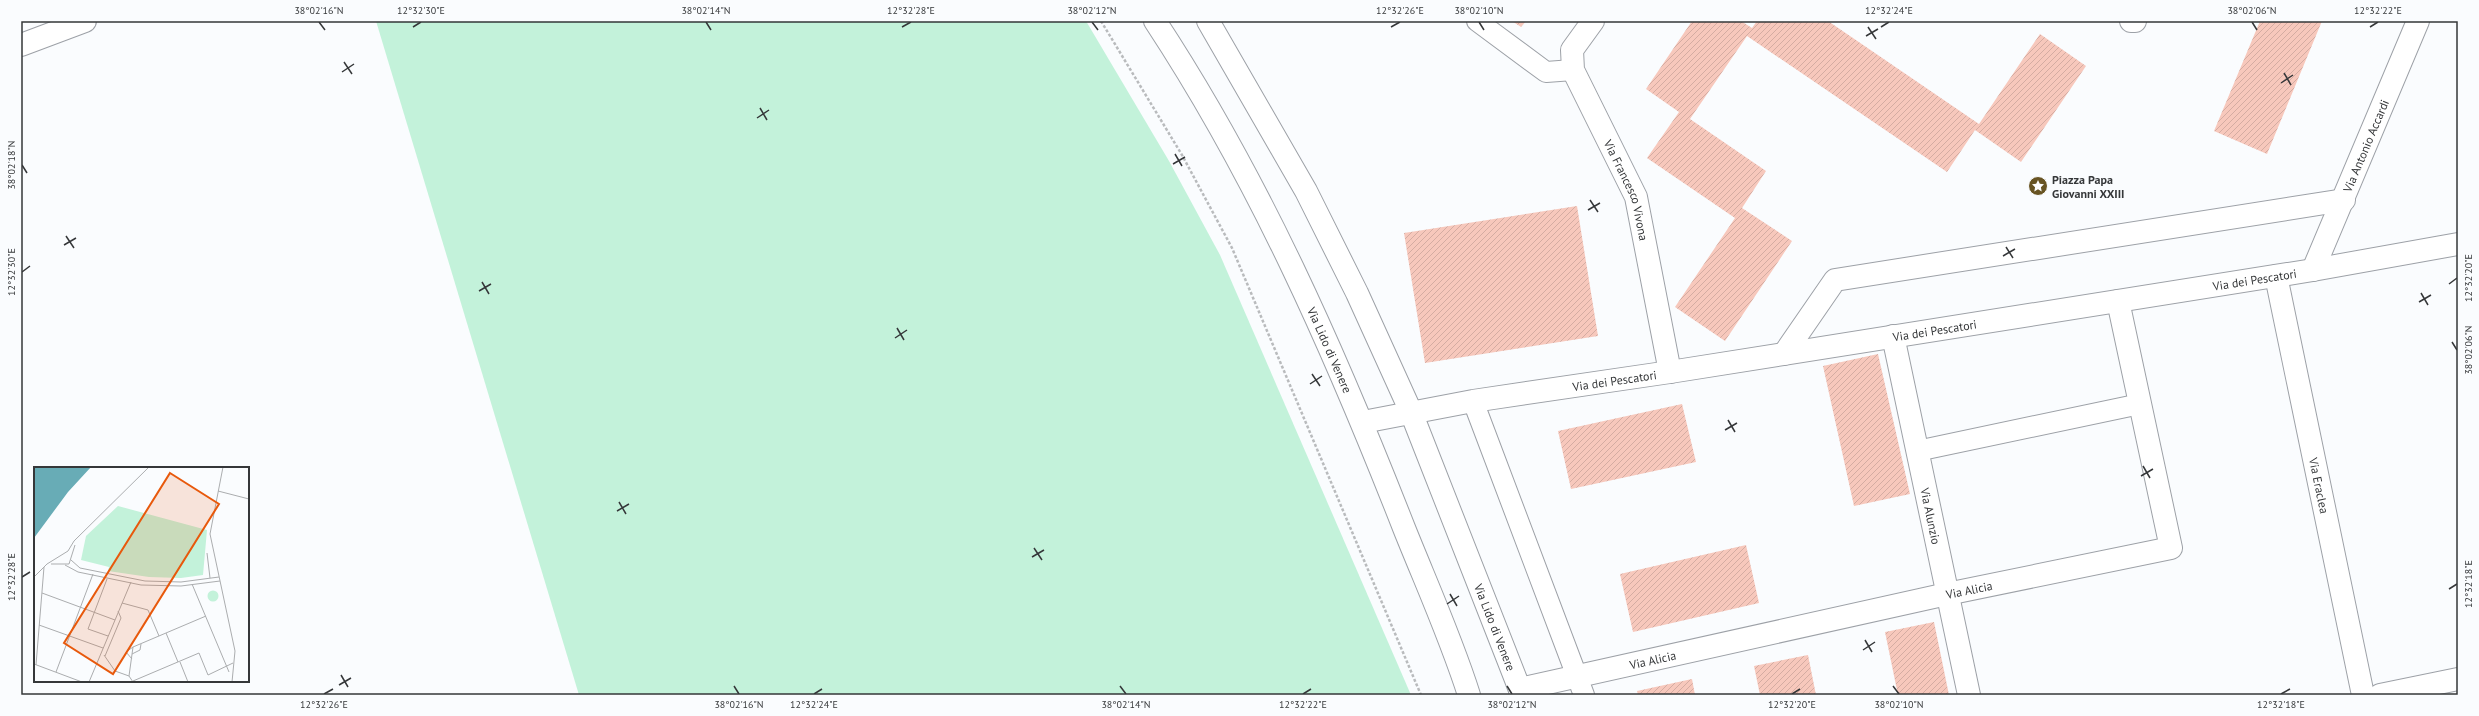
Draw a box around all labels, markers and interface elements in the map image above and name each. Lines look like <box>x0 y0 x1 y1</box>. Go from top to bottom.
text: 38°02'16"N <box>294 4 344 17</box>
text: 12°32'30"E <box>397 4 445 17</box>
text: 38°02'14"N <box>681 4 731 17</box>
text: 12°32'28"E <box>887 4 935 17</box>
text: 38°02'12"N <box>1067 4 1117 17</box>
text: 12°32'26"E <box>1376 4 1424 17</box>
text: 38°02'10"N <box>1454 4 1504 17</box>
text: 12°32'24"E <box>1865 4 1913 17</box>
text: 38°02'06"N <box>2227 4 2277 17</box>
text: 12°32'22"E <box>2354 4 2402 17</box>
street label: Via Antonio Accardi <box>2339 97 2392 195</box>
street label: Via Francesco Vivona <box>1601 136 1652 242</box>
text: 38°02'18"N <box>5 140 18 190</box>
place label: Piazza Papa Giovanni XXIII <box>2052 172 2125 201</box>
place icon: Piazza Papa Giovanni XXIII <box>2027 175 2049 197</box>
text: 12°32'30"E <box>5 248 18 296</box>
text: 12°32'20"E <box>2462 254 2475 302</box>
street label: Via dei Pescatori <box>2211 265 2298 293</box>
street label: Via Lido di Venere <box>1304 304 1356 395</box>
street label: Via dei Pescatori <box>1891 316 1978 344</box>
text: 38°02'06"N <box>2462 325 2475 375</box>
street label: Via dei Pescatori <box>1570 367 1658 394</box>
street label: Via Eraclea <box>2306 455 2333 515</box>
inset map <box>34 467 249 682</box>
street label: Via Alunzio <box>1918 485 1944 546</box>
text: 12°32'28"E <box>5 553 18 601</box>
text: 12°32'18"E <box>2462 560 2475 608</box>
street label: Via Alicia <box>1943 577 1994 602</box>
street label: Via Lido di Venere <box>1471 580 1519 673</box>
street label: Via Alicia <box>1627 647 1677 672</box>
text: 12°32'26"E <box>300 698 348 711</box>
text: 38°02'16"N <box>714 698 764 711</box>
text: 12°32'24"E <box>790 698 838 711</box>
text: 38°02'14"N <box>1101 698 1151 711</box>
text: 12°32'22"E <box>1279 698 1327 711</box>
text: 38°02'12"N <box>1487 698 1537 711</box>
text: 12°32'20"E <box>1768 698 1816 711</box>
text: 38°02'10"N <box>1874 698 1924 711</box>
text: 12°32'18"E <box>2257 698 2305 711</box>

